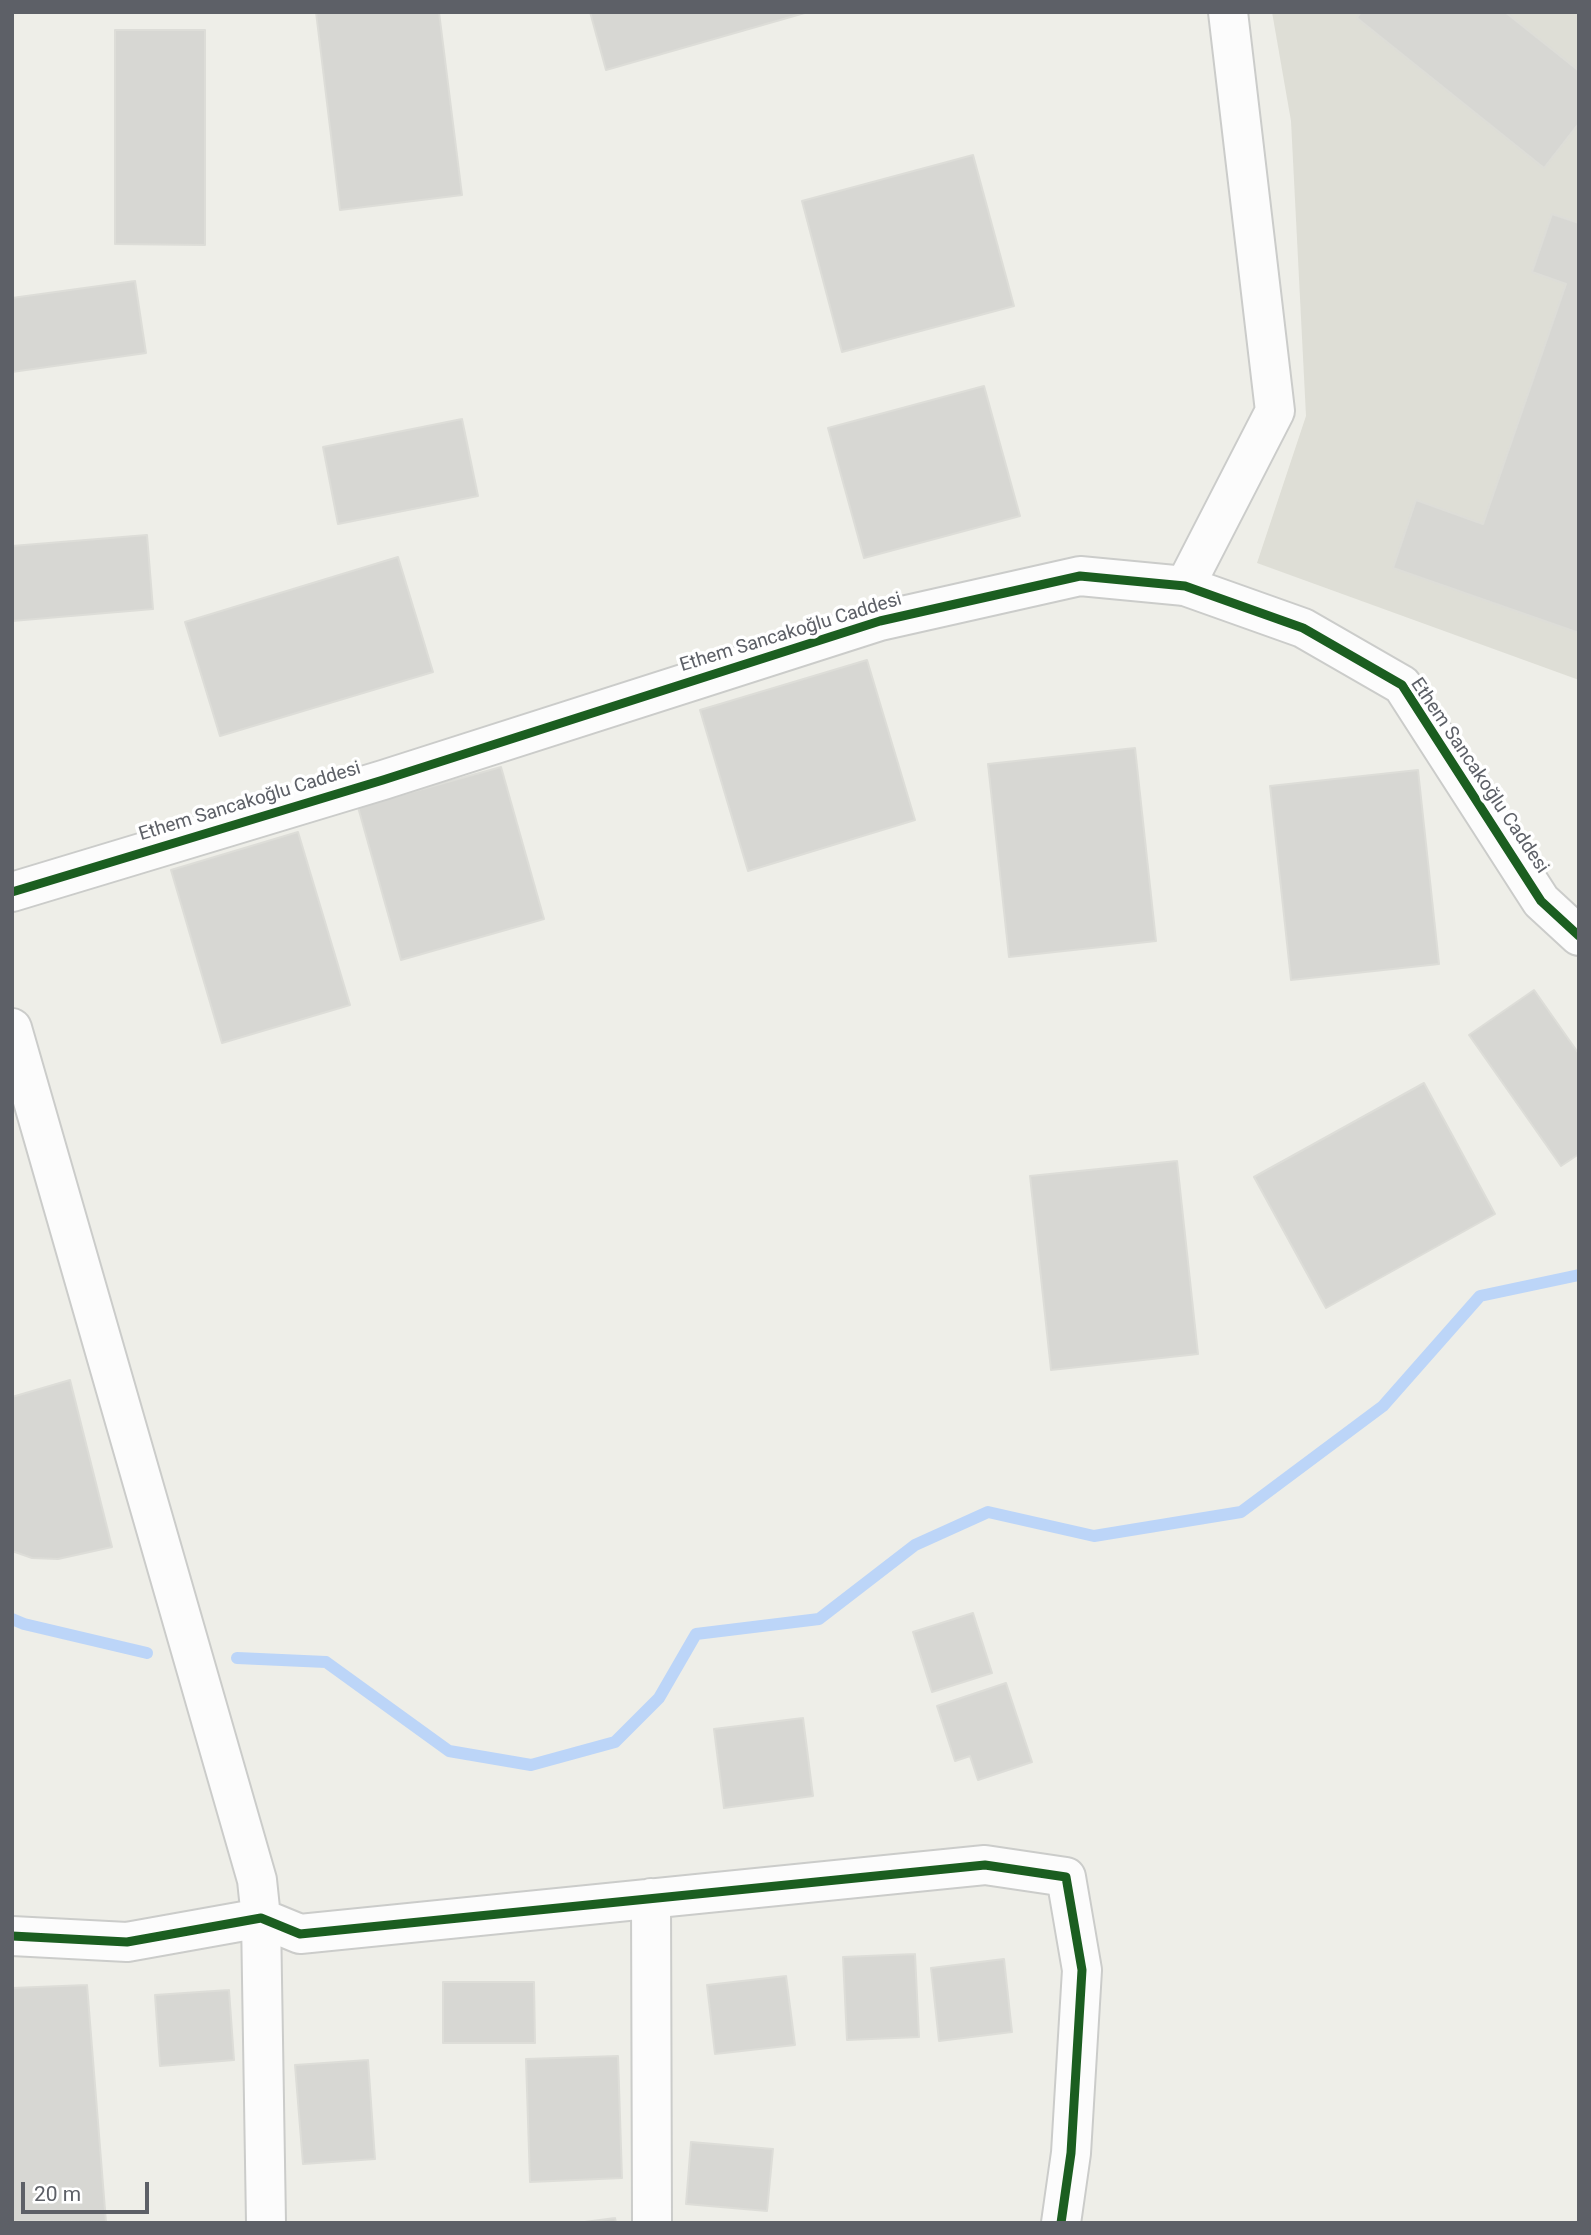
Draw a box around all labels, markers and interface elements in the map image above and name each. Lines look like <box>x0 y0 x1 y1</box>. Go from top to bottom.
street label: Ethem Sancakoğlu Caddesi <box>677 588 905 678</box>
street label: Ethem Sancakoğlu Caddesi <box>1405 674 1553 878</box>
street label: Ethem Sancakoğlu Caddesi <box>136 757 364 847</box>
scale bar <box>24 2168 152 2212</box>
text: 20 m <box>34 2182 81 2206</box>

